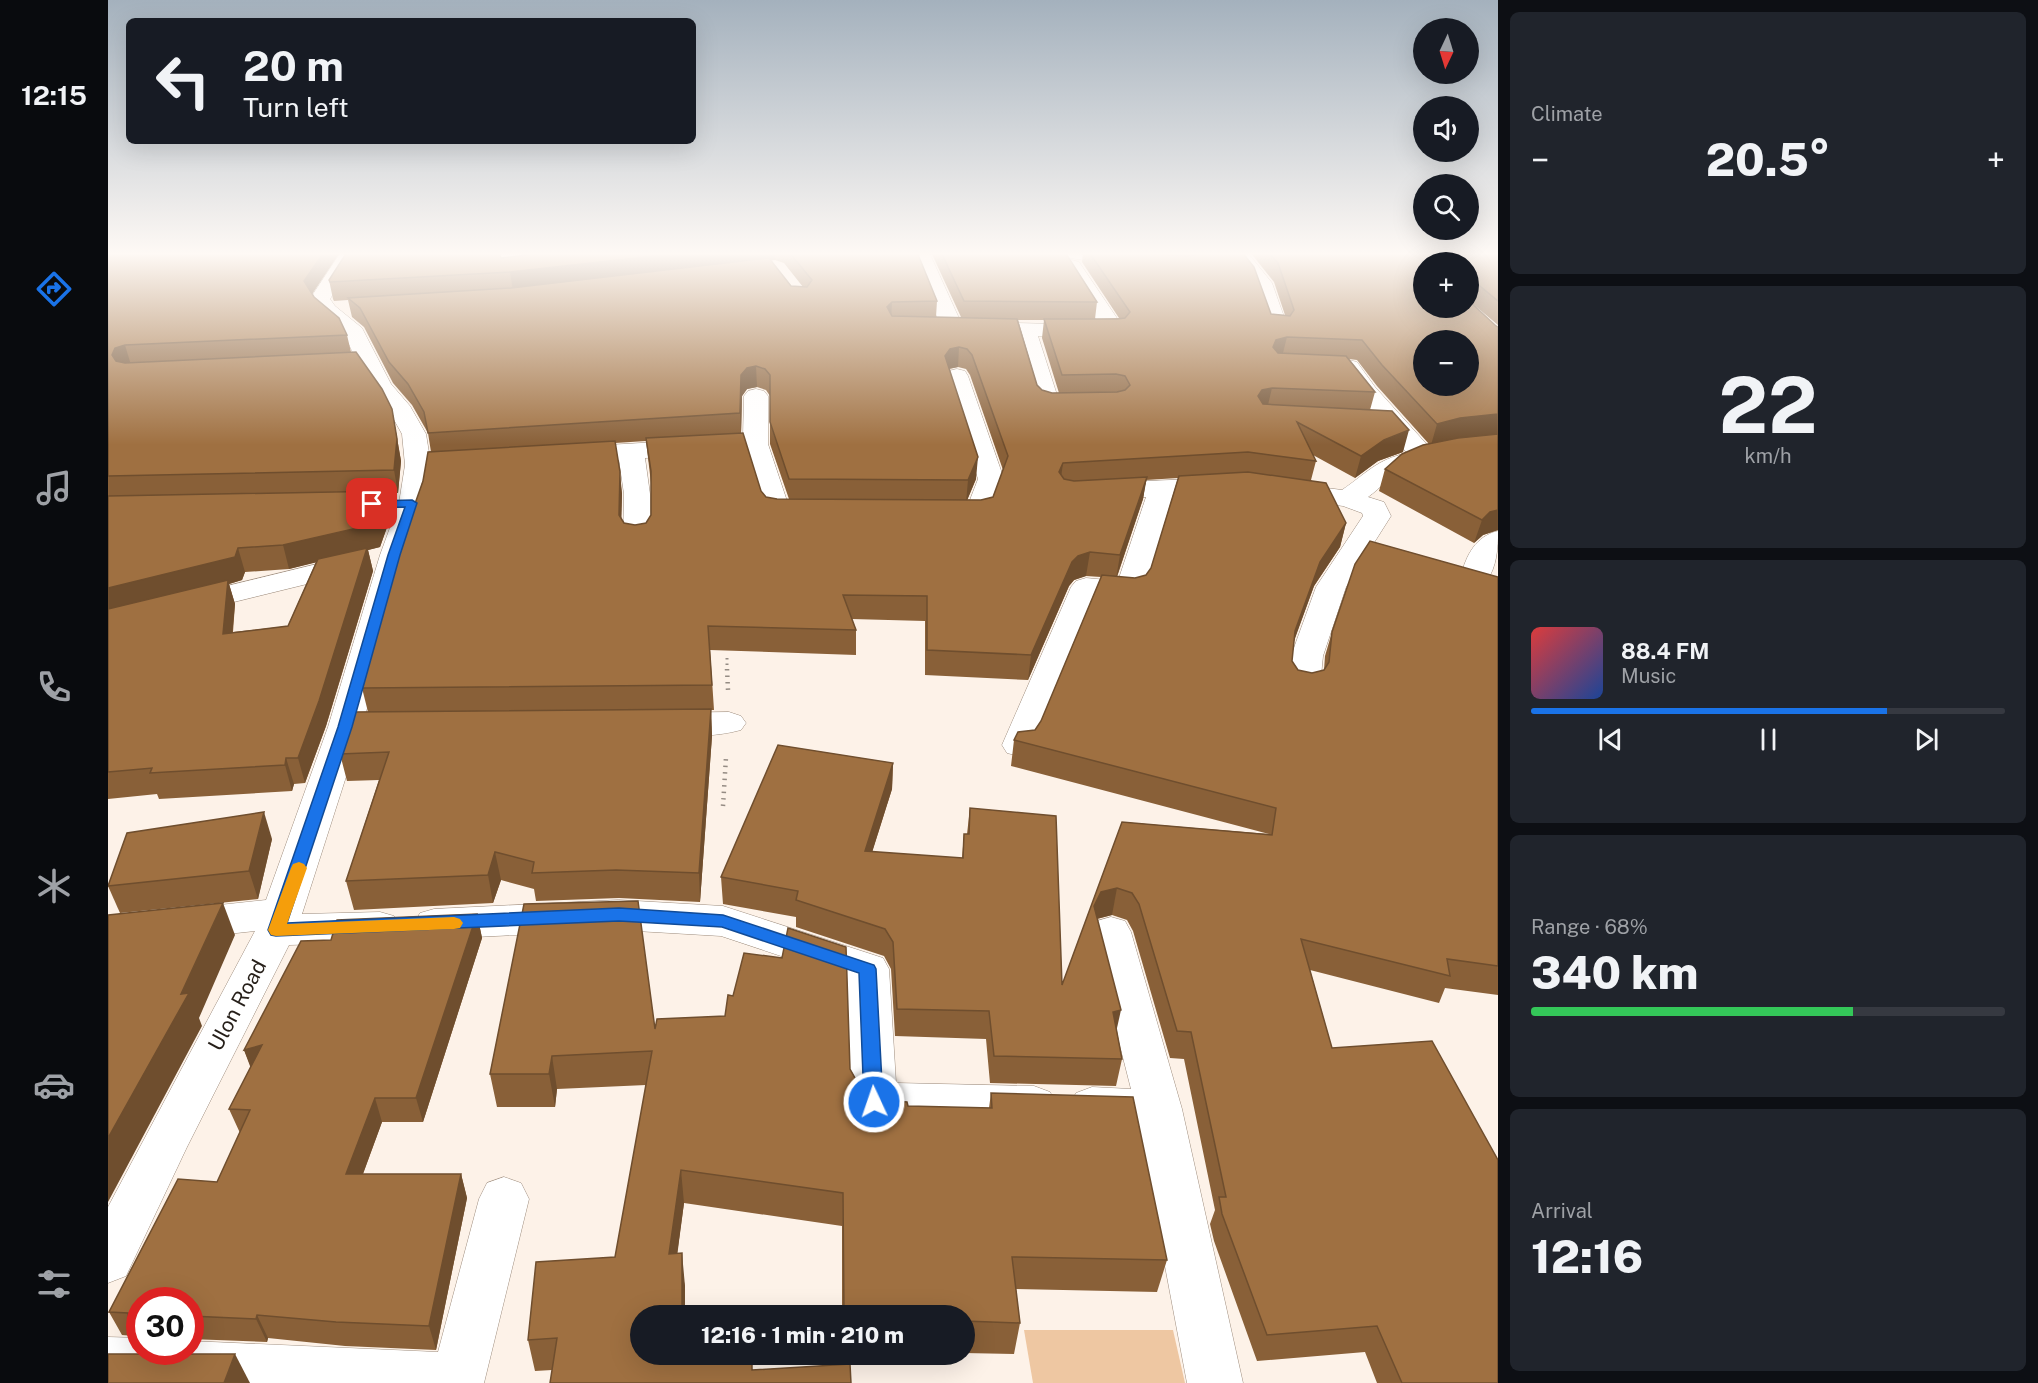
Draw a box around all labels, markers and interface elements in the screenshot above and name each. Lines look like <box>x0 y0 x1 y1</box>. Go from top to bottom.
north arrow <box>1413 18 1479 84</box>
map controls <box>1413 18 1479 396</box>
text: 20 m <box>243 41 344 90</box>
icon: left <box>144 42 222 120</box>
text: 12:15 <box>21 79 87 111</box>
text: Turn left <box>243 91 349 123</box>
button: sound <box>1413 96 1479 162</box>
text: Climate <box>1531 102 1603 126</box>
text: 20.5° <box>1706 133 1830 186</box>
text: − <box>1531 141 1549 179</box>
text: + <box>1987 141 2005 179</box>
button: search <box>1413 174 1479 240</box>
button: + <box>1413 252 1479 318</box>
icon: directions <box>33 268 75 310</box>
button: − <box>1413 330 1479 396</box>
text: 22 <box>1718 359 1818 451</box>
text: km/h <box>1744 444 1792 468</box>
icon: music <box>33 467 75 509</box>
pin <box>346 478 397 529</box>
icon: arrive <box>355 487 388 520</box>
text: 88.4 FM <box>1621 638 1709 664</box>
text: Music <box>1621 664 1676 688</box>
icon: phone <box>33 666 75 708</box>
icon: previous <box>1594 723 1627 756</box>
icon: pause <box>1752 723 1785 756</box>
icon: next <box>1910 723 1943 756</box>
icon: climate <box>33 865 75 907</box>
text: Range · 68% <box>1531 915 1648 939</box>
text: 340 km <box>1531 946 1698 999</box>
street label: Ulon Road <box>203 955 271 1055</box>
icon: car <box>33 1064 75 1106</box>
position arrow <box>842 1070 906 1134</box>
text: Arrival <box>1531 1199 1593 1223</box>
text: 12:16 <box>1531 1230 1643 1283</box>
icon: filters <box>33 1263 75 1305</box>
speed limit sign: 30 <box>126 1287 204 1365</box>
text: 12:16 · 1 min · 210 m <box>701 1322 904 1348</box>

